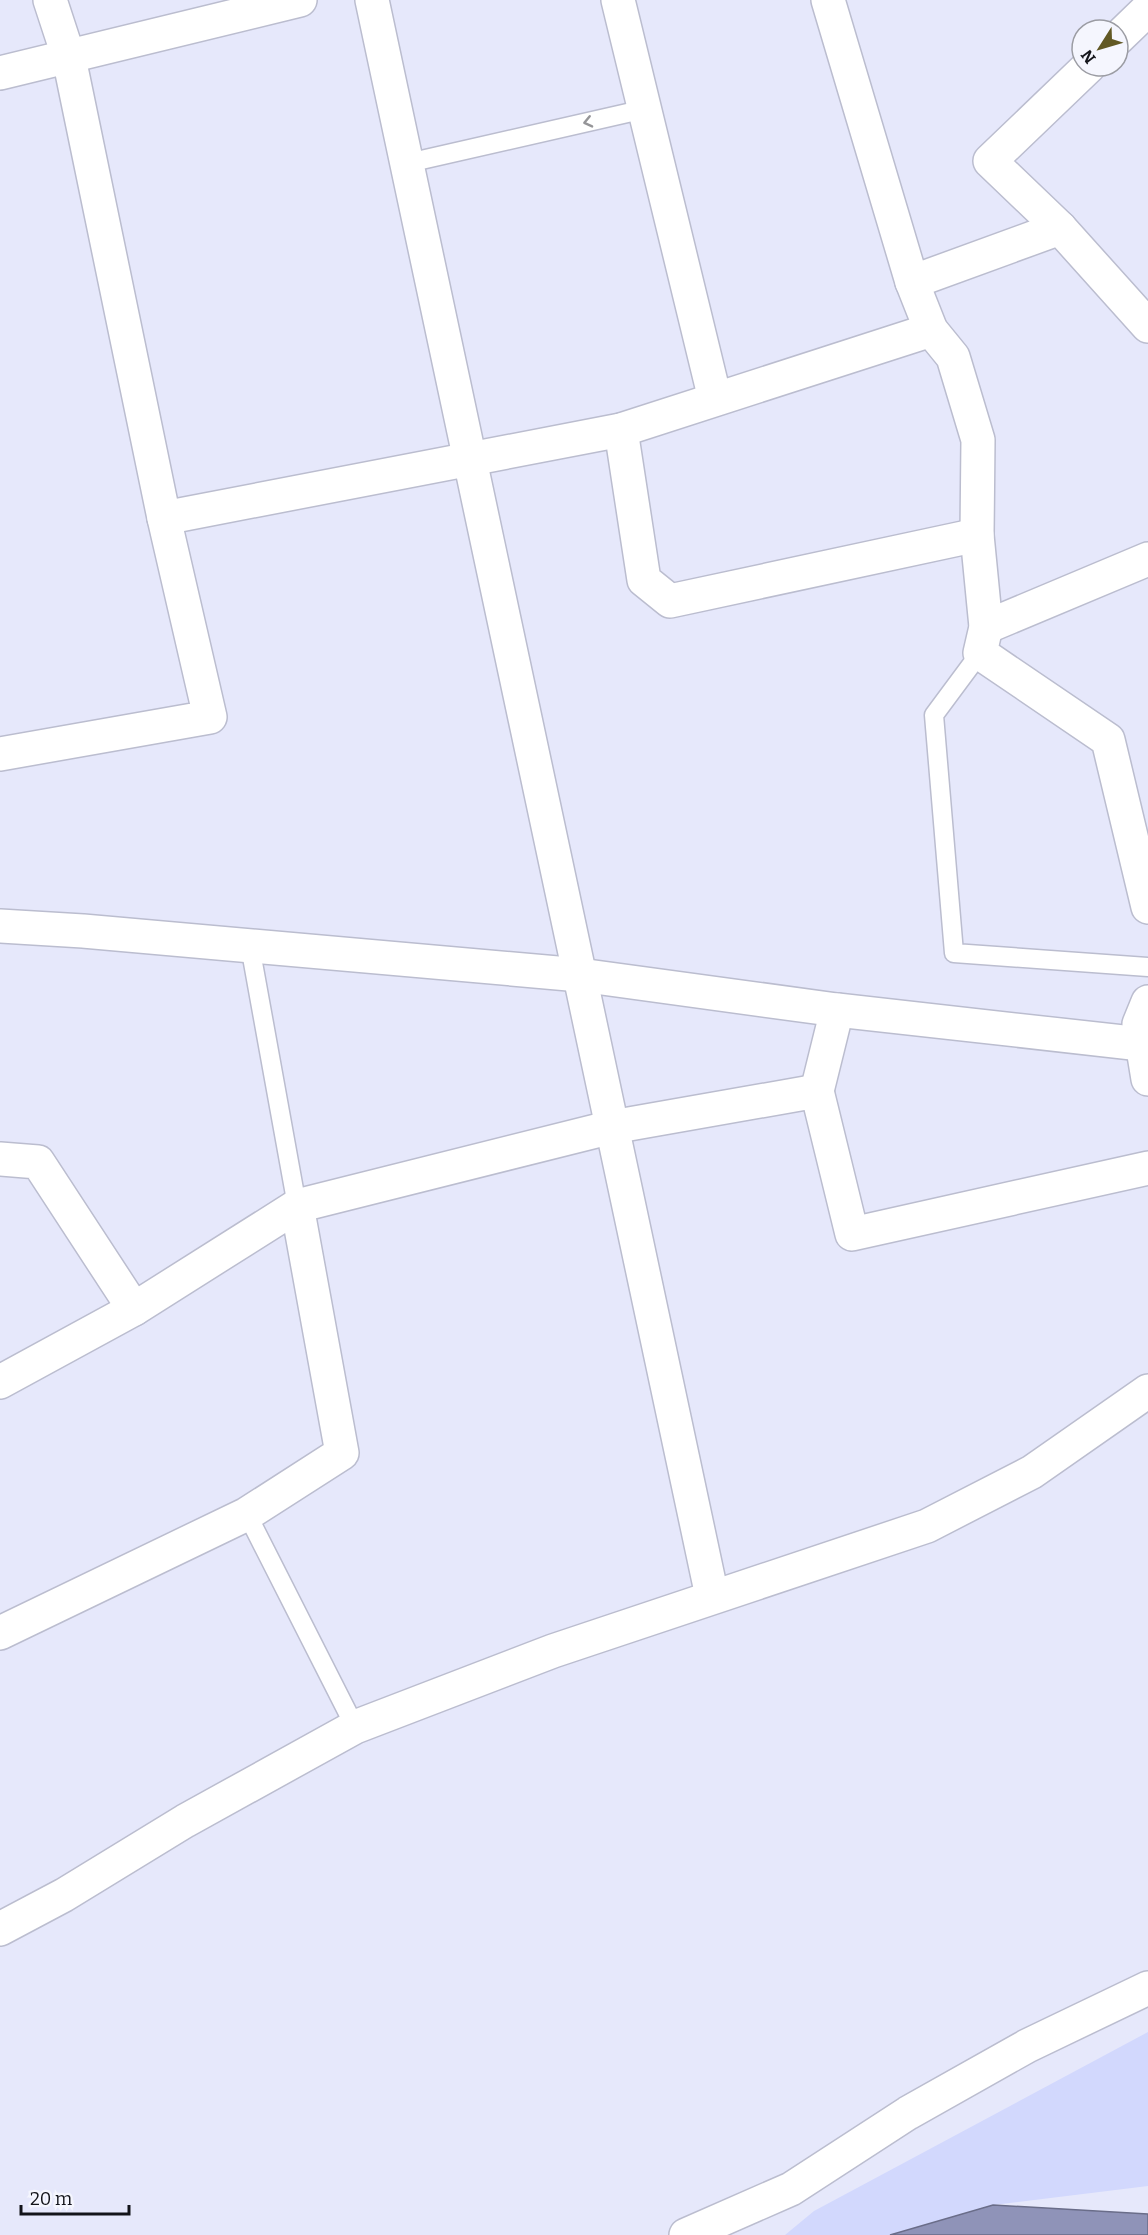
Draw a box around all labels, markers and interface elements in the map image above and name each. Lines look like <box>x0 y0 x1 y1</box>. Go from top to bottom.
north arrow <box>1070 18 1130 78</box>
text: N <box>1077 46 1100 67</box>
one-way arrow <box>583 115 593 128</box>
scale bar <box>21 2178 129 2216</box>
text: 20 m <box>30 2188 72 2210</box>

